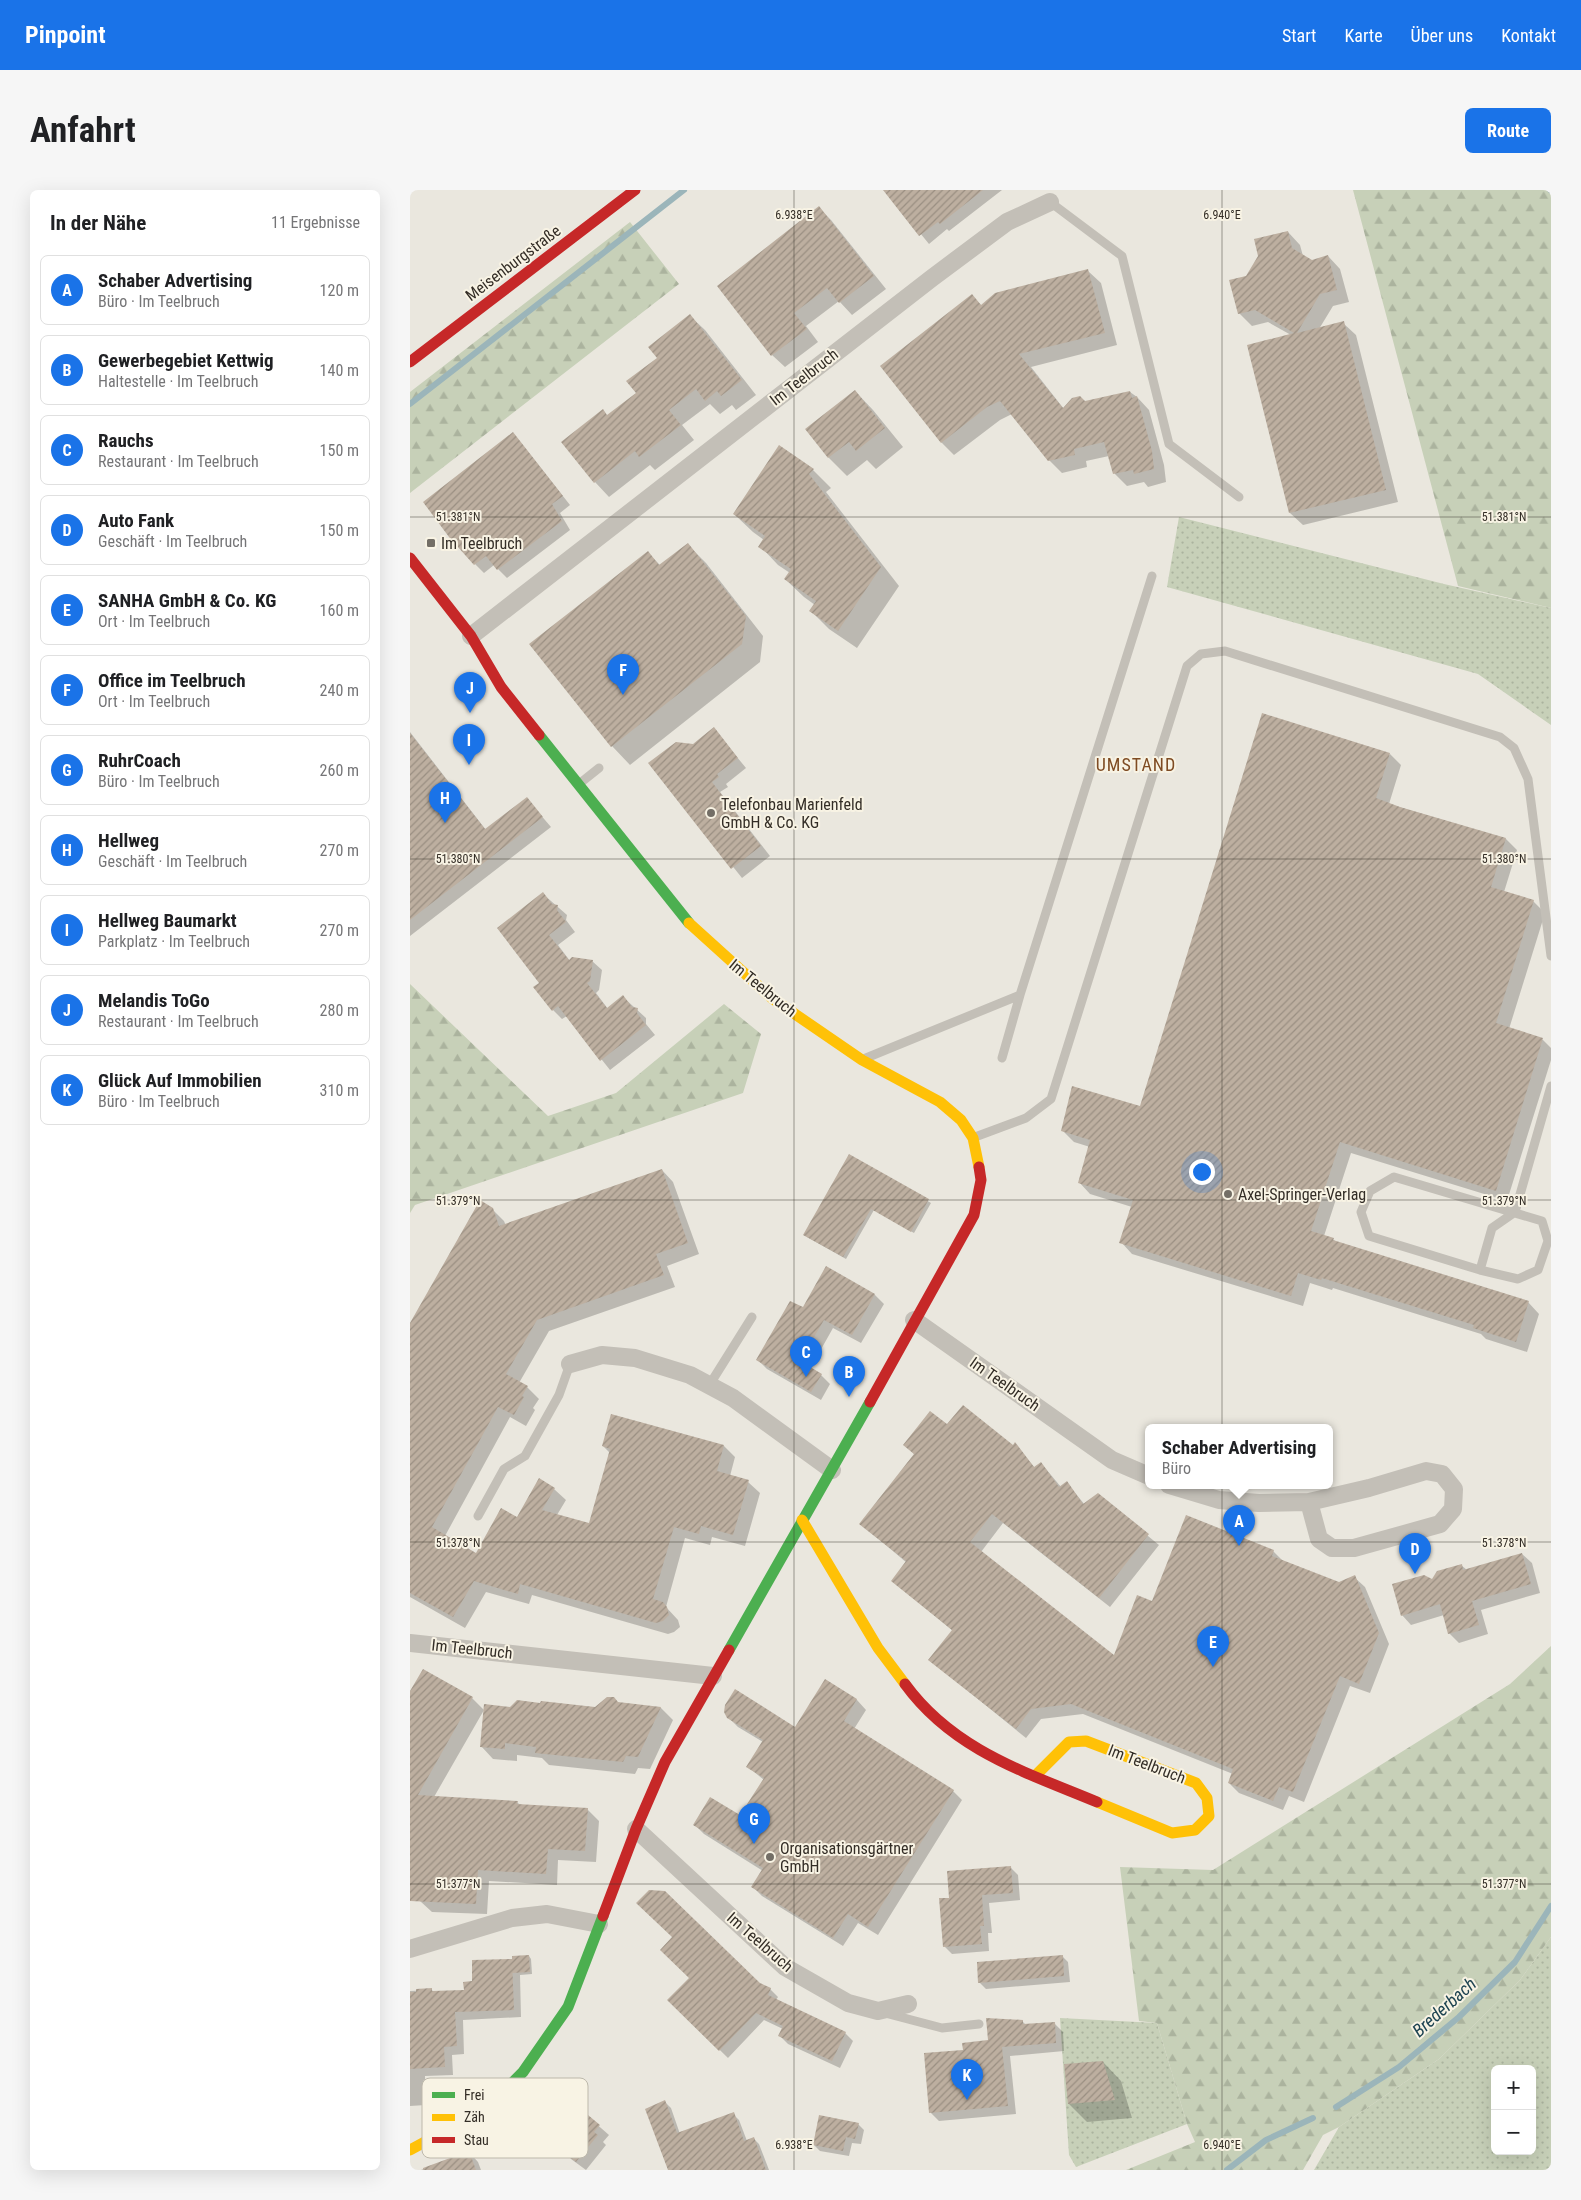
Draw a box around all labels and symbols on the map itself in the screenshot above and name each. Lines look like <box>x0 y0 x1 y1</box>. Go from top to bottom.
text: 6.938°E <box>775 208 813 222</box>
text: 6.940°E <box>1203 208 1241 222</box>
street label: Meisenburgstraße <box>462 221 564 305</box>
street label: Im Teelbruch <box>766 345 842 409</box>
text: 51.381°N <box>436 510 480 524</box>
text: 51.381°N <box>1482 510 1526 524</box>
place label: Im Teelbruch <box>441 534 522 553</box>
marker: Im Teelbruch <box>425 537 437 549</box>
pin: F <box>607 654 639 695</box>
pin: J <box>454 672 486 713</box>
pin: I <box>453 724 485 765</box>
district label: UMSTAND <box>1096 754 1176 775</box>
pin: H <box>429 782 461 823</box>
place label: Telefonbau Marienfeld GmbH & Co. KG <box>721 795 863 832</box>
marker: Telefonbau Marienfeld GmbH & Co. KG <box>705 807 717 819</box>
text: 51.380°N <box>436 852 480 866</box>
text: 51.380°N <box>1482 852 1526 866</box>
street label: Im Teelbruch <box>725 955 801 1021</box>
your location <box>1189 1159 1215 1185</box>
place label: Axel-Springer-Verlag <box>1238 1185 1366 1204</box>
marker: Axel-Springer-Verlag <box>1222 1188 1234 1200</box>
text: 51.379°N <box>436 1194 480 1208</box>
text: 51.379°N <box>1482 1194 1526 1208</box>
pin: C <box>790 1336 822 1377</box>
street label: Im Teelbruch <box>966 1353 1044 1415</box>
pin: B <box>833 1356 865 1397</box>
pin: A <box>1223 1505 1255 1546</box>
pin: D <box>1399 1533 1431 1574</box>
text: 51.378°N <box>436 1536 480 1550</box>
text: 51.378°N <box>1482 1536 1526 1550</box>
pin: E <box>1197 1626 1229 1667</box>
street label: Im Teelbruch <box>431 1635 513 1663</box>
street label: Im Teelbruch <box>1106 1741 1188 1787</box>
pin: G <box>738 1803 770 1844</box>
place label: Organisationsgärtner GmbH <box>780 1839 914 1876</box>
marker: Organisationsgärtner GmbH <box>764 1851 776 1863</box>
text: 51.377°N <box>436 1877 480 1891</box>
text: 51.377°N <box>1482 1877 1526 1891</box>
street label: Im Teelbruch <box>723 1908 797 1976</box>
water label: Brederbach <box>1408 1973 1480 2041</box>
pin: K <box>951 2059 983 2100</box>
legend <box>422 2078 588 2158</box>
text: Frei <box>464 2087 484 2103</box>
text: Zäh <box>464 2109 485 2125</box>
text: Stau <box>464 2132 489 2148</box>
text: 6.938°E <box>775 2138 813 2152</box>
text: 6.940°E <box>1203 2138 1241 2152</box>

